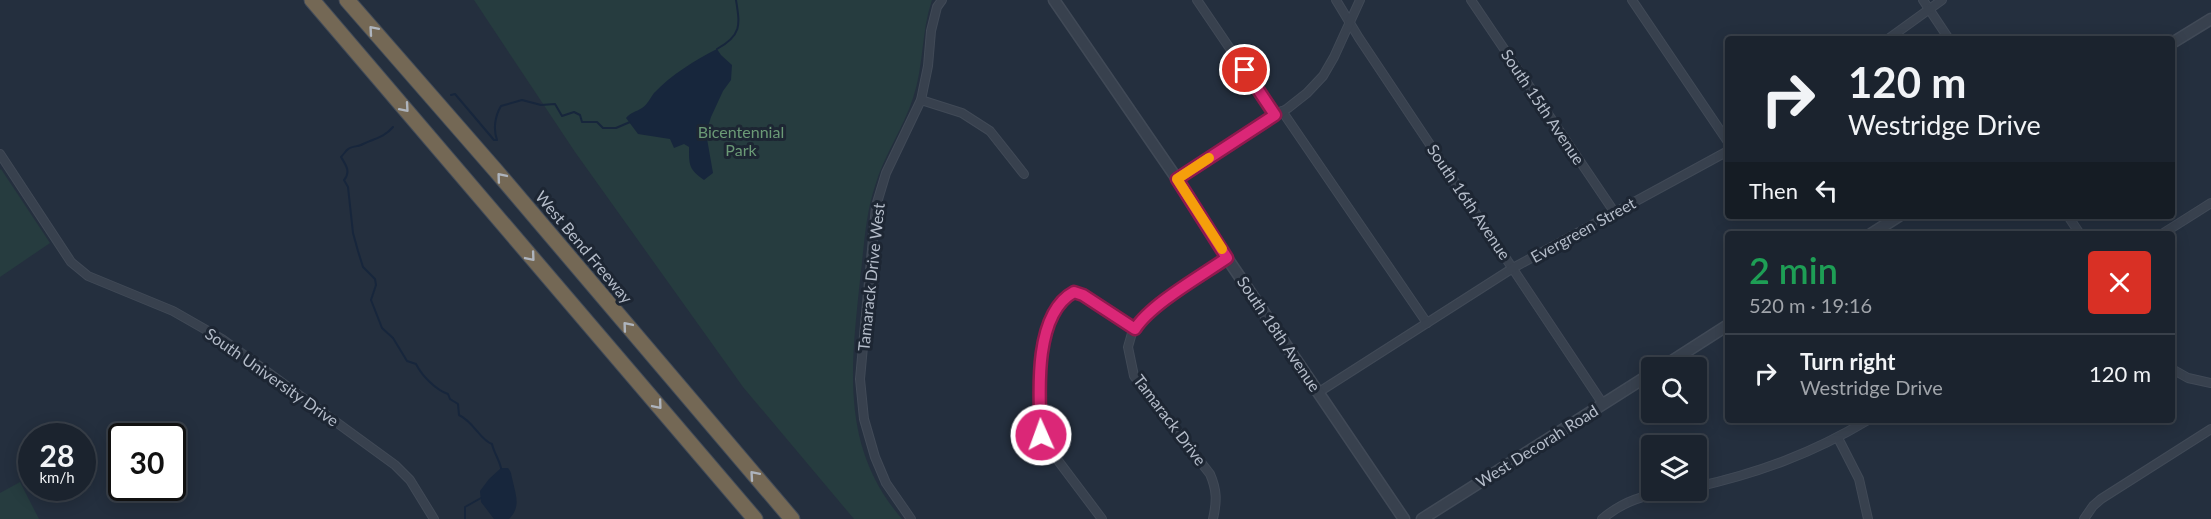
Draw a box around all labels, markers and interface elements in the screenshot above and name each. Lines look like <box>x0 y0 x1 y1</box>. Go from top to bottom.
one-way arrow <box>369 26 380 37</box>
pin <box>1219 44 1270 95</box>
street label: South 15th Avenue <box>1498 45 1589 168</box>
icon: arrive <box>1228 53 1261 86</box>
text: 120 m <box>1848 57 1966 107</box>
icon: right <box>1749 60 1827 138</box>
one-way arrow <box>397 101 408 112</box>
text: Westridge Drive <box>1848 108 2041 141</box>
park label: Bicentennial Park <box>698 122 784 159</box>
street label: South 16th Avenue <box>1424 140 1515 263</box>
one-way arrow <box>498 173 509 184</box>
icon: left <box>1810 174 1843 207</box>
text: Then <box>1749 177 1798 204</box>
street label: West Bend Freeway <box>532 187 637 307</box>
street label: Evergreen Street <box>1527 193 1639 266</box>
street label: Tamarack Drive West <box>853 202 888 352</box>
text: 2 min <box>1749 248 1838 292</box>
one-way arrow <box>524 250 535 261</box>
button: close <box>2088 251 2151 314</box>
street label: South 18th Avenue <box>1234 272 1325 395</box>
text: 520 m · 19:16 <box>1749 293 1872 317</box>
one-way arrow <box>623 322 634 333</box>
street label: South University Drive <box>202 323 343 430</box>
text: Turn right <box>1800 348 1895 375</box>
map controls <box>1641 357 1707 501</box>
button: search <box>1641 357 1707 423</box>
icon: right <box>1749 357 1782 390</box>
text: 120 m <box>2089 360 2151 387</box>
street label: Tamarack Drive <box>1130 371 1211 469</box>
text: Westridge Drive <box>1800 375 1943 399</box>
one-way arrow <box>650 398 661 409</box>
street label: West Decorah Road <box>1472 400 1601 491</box>
position arrow <box>1009 403 1073 467</box>
speed limit sign: 30 <box>108 423 186 501</box>
button: layers <box>1641 435 1707 501</box>
text: 28 <box>40 437 74 473</box>
text: km/h <box>39 468 75 486</box>
one-way arrow <box>750 471 761 482</box>

